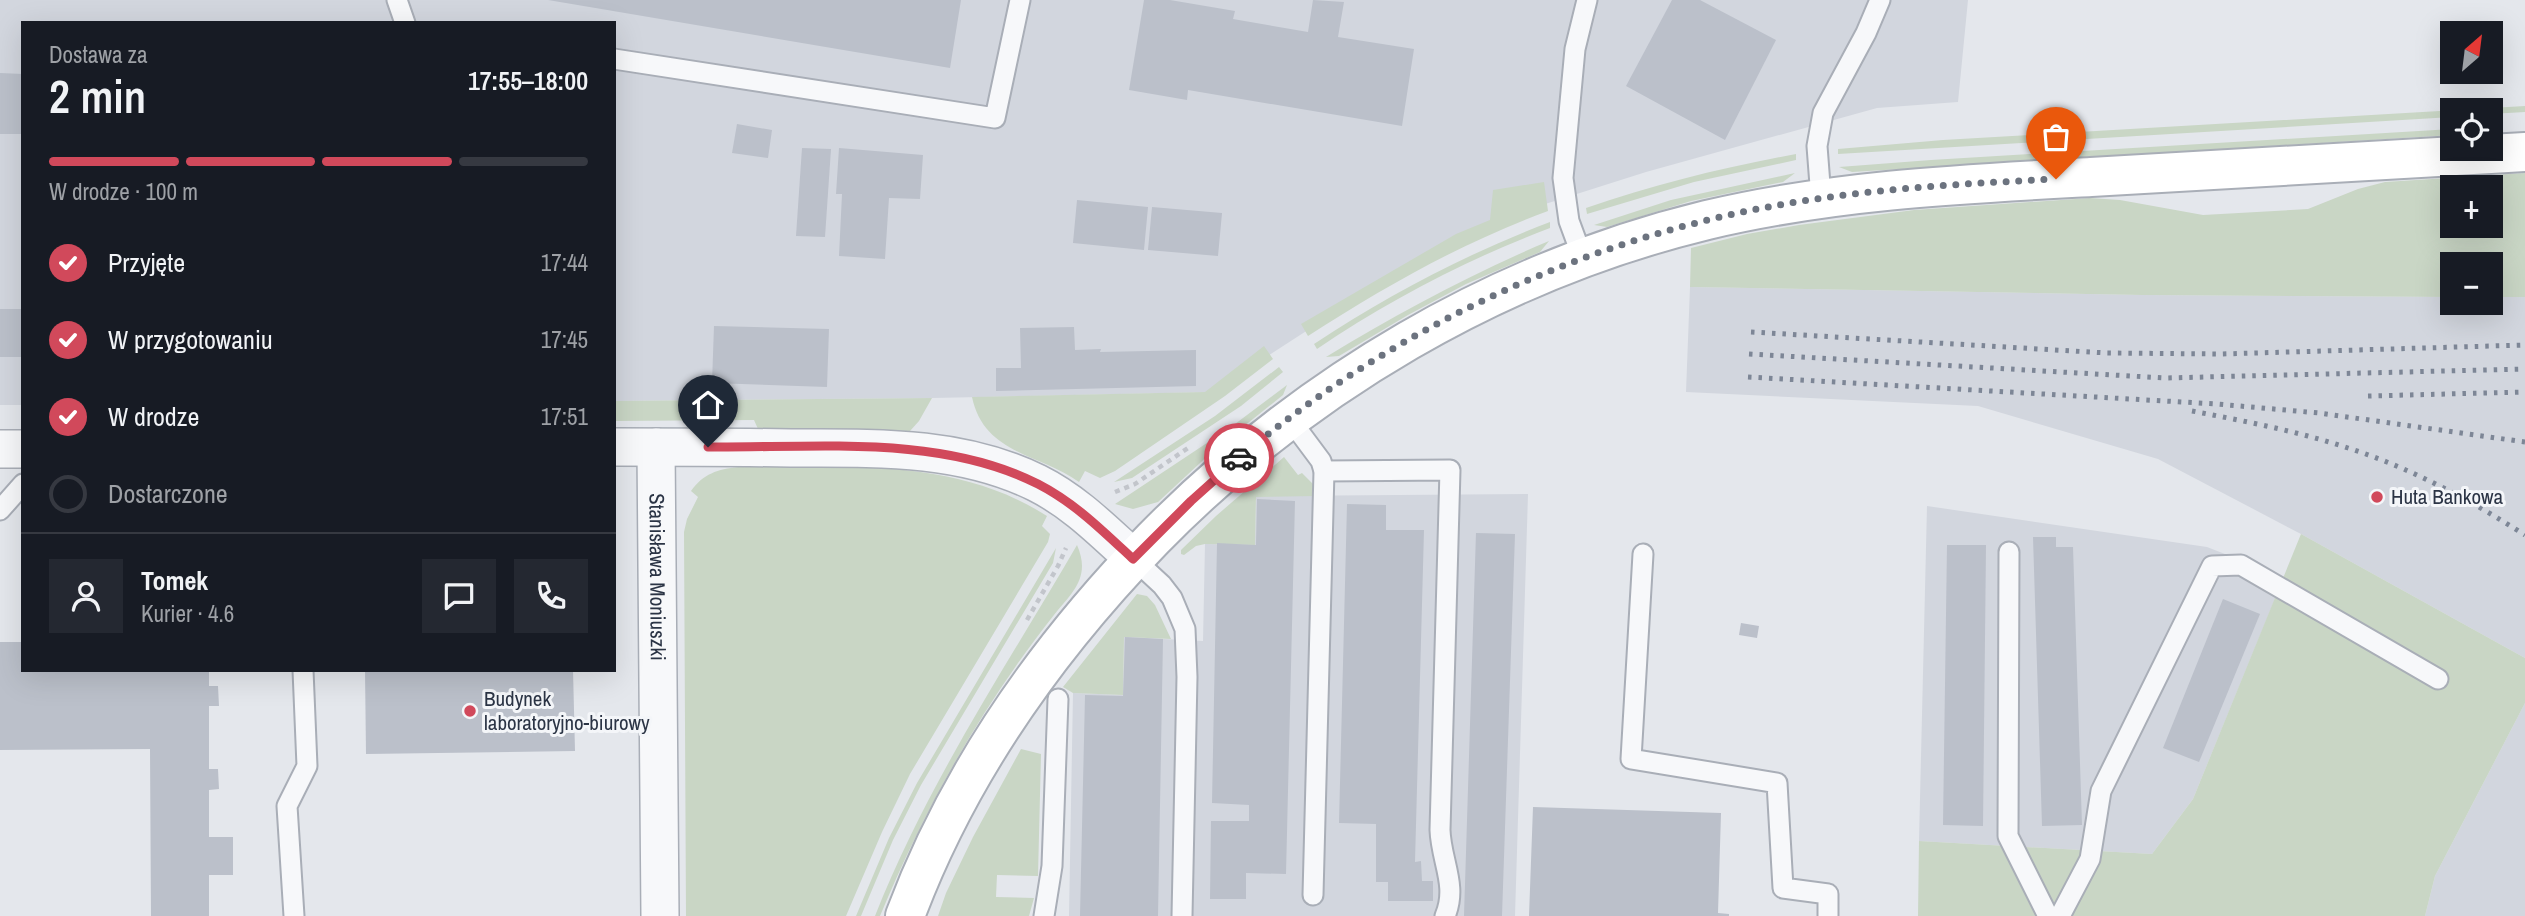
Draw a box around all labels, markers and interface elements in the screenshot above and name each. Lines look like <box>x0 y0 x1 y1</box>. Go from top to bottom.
north arrow <box>2440 21 2502 84</box>
map controls <box>2440 21 2503 315</box>
text: Dostawa za <box>49 39 148 70</box>
text: 17:55–18:00 <box>468 63 588 98</box>
text: 2 min <box>49 65 146 127</box>
button: locate <box>2440 98 2503 161</box>
pin <box>2026 107 2086 179</box>
icon: bag <box>2037 118 2075 156</box>
button: + <box>2440 175 2503 238</box>
text: W drodze · 100 m <box>49 176 198 207</box>
icon: check <box>49 244 87 282</box>
text: Przyjęte <box>108 245 185 280</box>
text: 17:44 <box>541 247 588 278</box>
button: − <box>2440 252 2503 315</box>
icon: check <box>49 321 87 359</box>
text: W przygotowaniu <box>108 322 273 357</box>
text: 17:45 <box>541 324 588 355</box>
pin <box>678 375 738 447</box>
icon: home <box>689 386 727 424</box>
icon: check <box>49 398 87 436</box>
text: W drodze <box>108 399 199 434</box>
text: 17:51 <box>541 401 588 432</box>
courier <box>1204 423 1274 493</box>
icon: car <box>1220 439 1258 477</box>
text: Dostarczone <box>108 476 228 511</box>
place label: Huta Bankowa <box>2391 482 2503 511</box>
marker: Huta Bankowa <box>2369 489 2385 505</box>
street label: Stanisława Moniuszki <box>642 493 673 661</box>
button: person <box>49 559 123 633</box>
button: chat <box>422 559 496 633</box>
button: phone <box>514 559 588 633</box>
text: Tomek <box>141 563 208 598</box>
text: Kurier · 4.6 <box>141 598 234 629</box>
place label: Budynek laboratoryjno-biurowy <box>484 684 650 737</box>
marker: Budynek laboratoryjno-biurowy <box>462 703 478 719</box>

